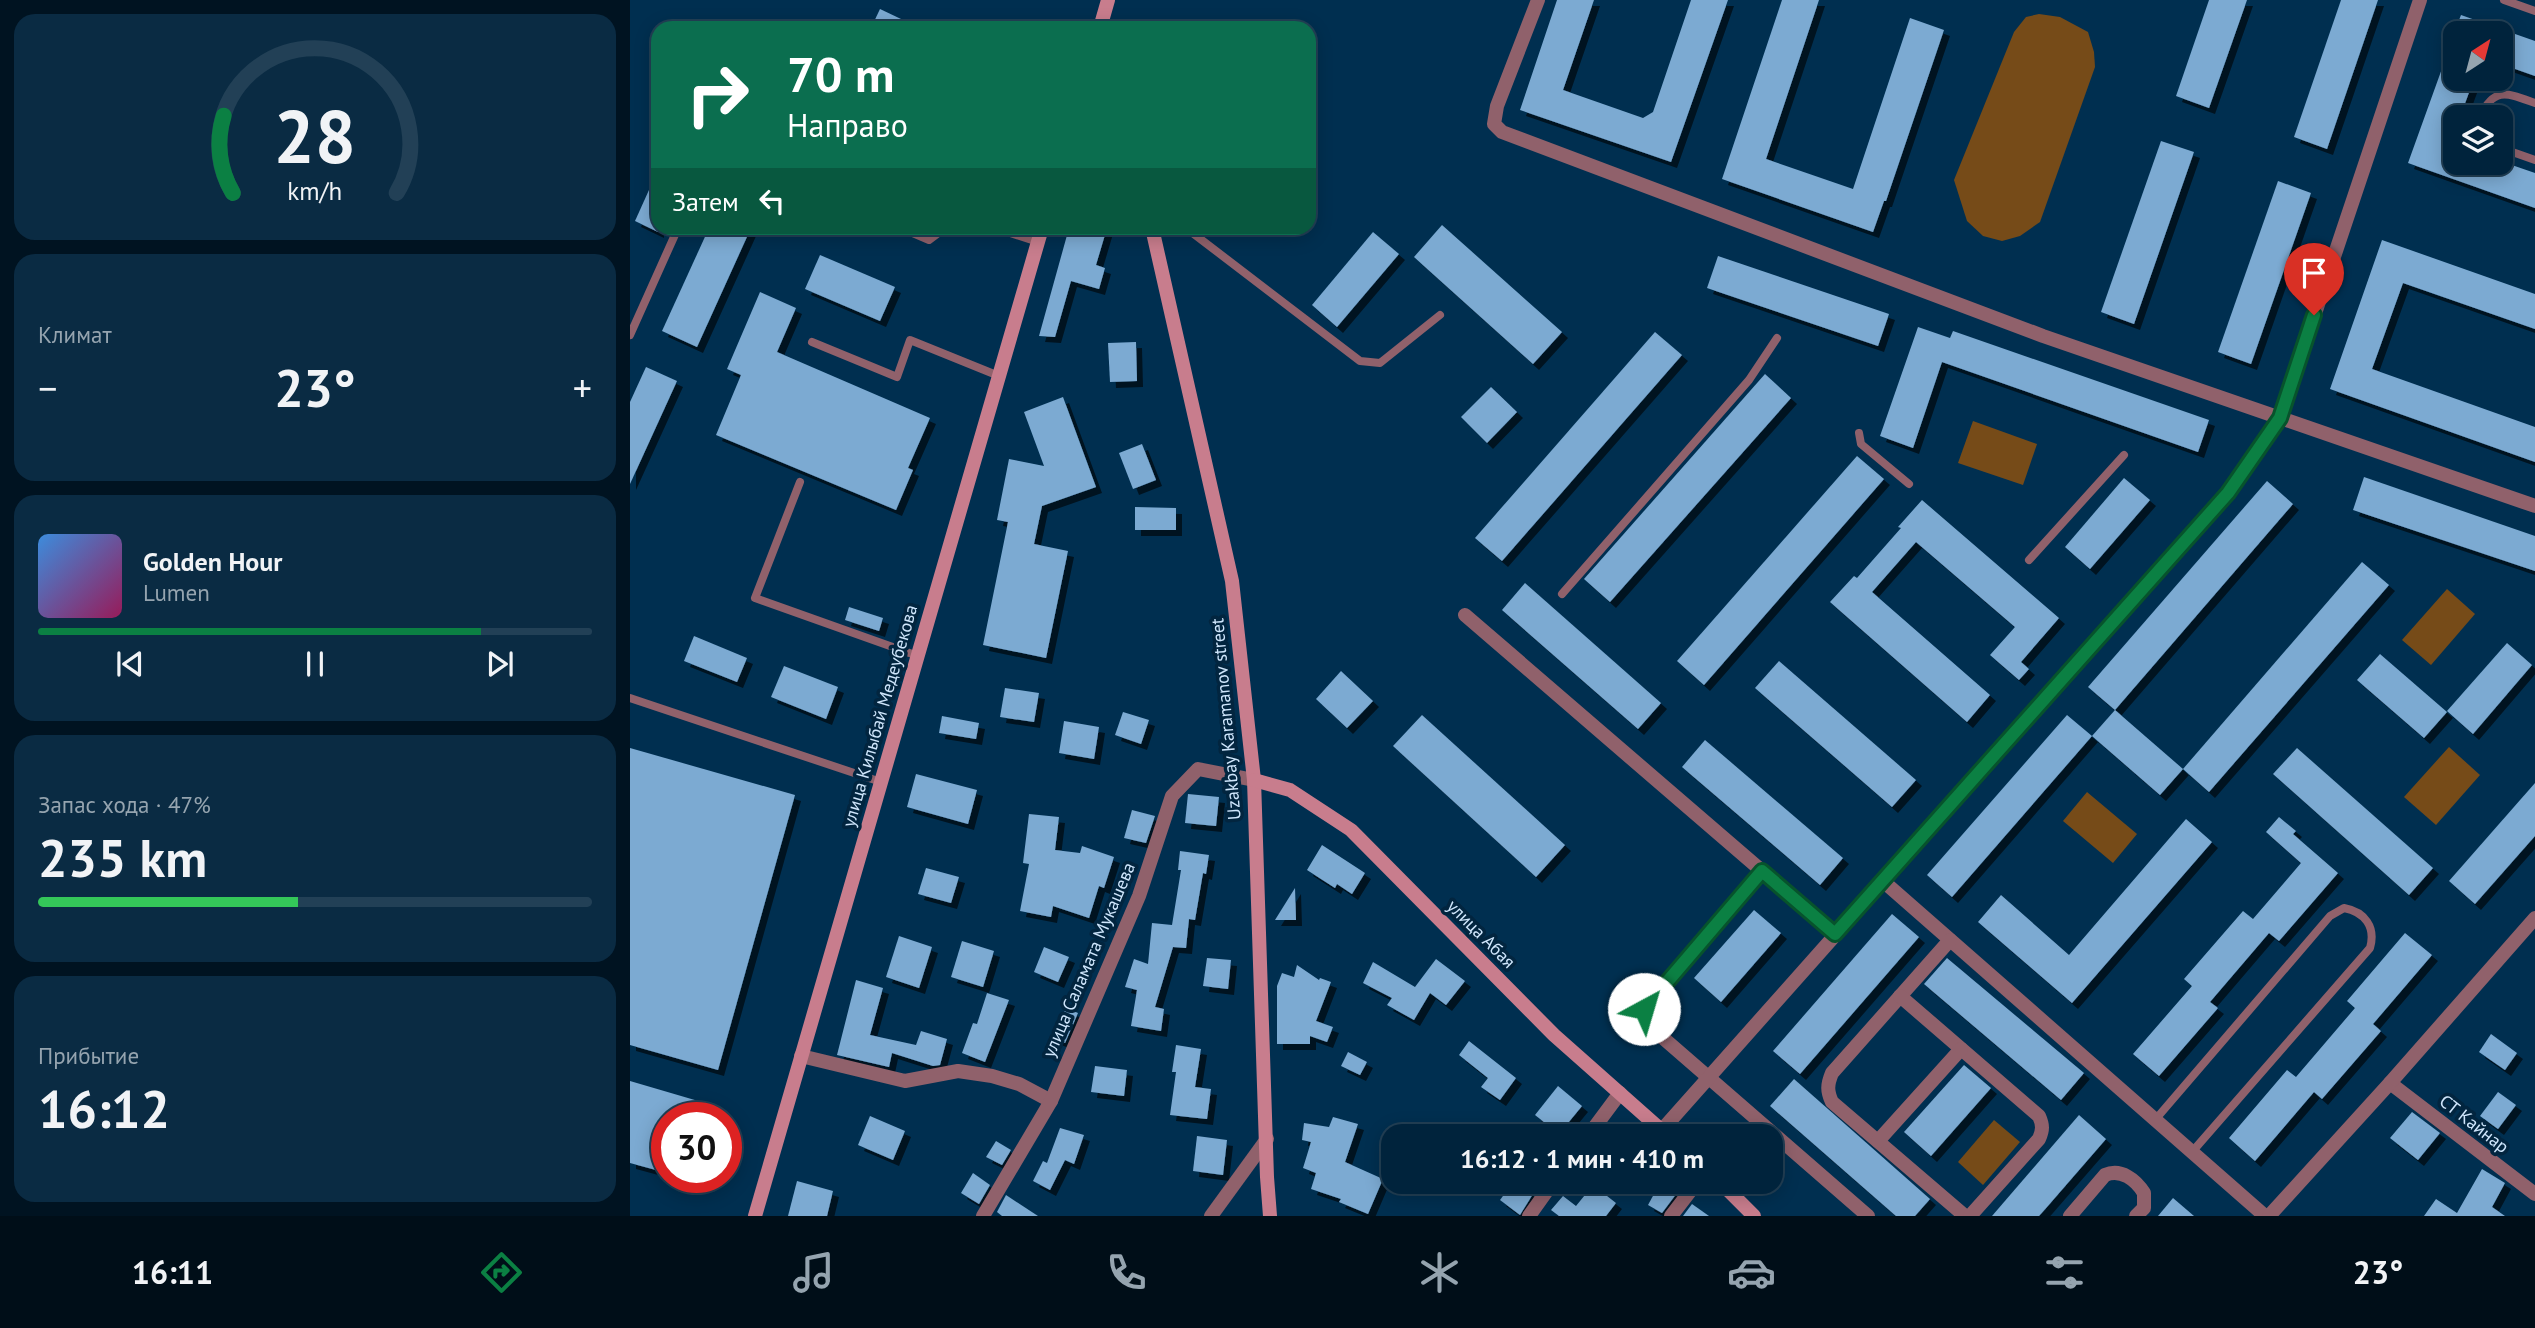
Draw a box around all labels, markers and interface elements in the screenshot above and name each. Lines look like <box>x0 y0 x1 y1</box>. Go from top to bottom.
north arrow <box>2443 21 2513 91</box>
map controls <box>2443 21 2513 175</box>
text: 70 m <box>787 42 894 106</box>
icon: right <box>672 49 763 140</box>
text: 28 <box>274 90 356 184</box>
text: Направо <box>787 104 908 146</box>
button: layers <box>2443 105 2513 175</box>
text: km/h <box>288 175 342 207</box>
icon: left <box>753 182 791 220</box>
text: Затем <box>672 185 739 218</box>
pin <box>2284 243 2344 315</box>
icon: arrive <box>2295 254 2333 292</box>
text: Климат <box>38 320 112 349</box>
text: 23° <box>274 354 356 421</box>
text: − <box>38 363 57 412</box>
text: + <box>573 363 592 412</box>
text: Golden Hour <box>143 545 282 578</box>
text: Lumen <box>143 578 210 607</box>
street label: улица Килыбай Медеубекова <box>837 602 922 830</box>
street label: Uzakbay Karamanov street <box>1205 617 1246 821</box>
icon: previous <box>111 645 149 683</box>
icon: pause <box>296 645 334 683</box>
icon: next <box>481 645 519 683</box>
text: Запас хода · 47% <box>38 790 211 819</box>
text: 235 km <box>38 824 207 891</box>
street label: улица Саламата Мукашева <box>1037 859 1140 1061</box>
street label: улица Абая <box>1442 895 1520 973</box>
position arrow <box>1607 972 1681 1046</box>
text: Прибытие <box>38 1041 139 1070</box>
text: 16:12 <box>38 1075 170 1142</box>
street label: СТ Кайнар <box>2435 1089 2514 1158</box>
speed limit sign: 30 <box>651 1102 742 1193</box>
text: 16:12 · 1 мин · 410 m <box>1460 1142 1704 1175</box>
icon: directions <box>477 1248 526 1297</box>
icon: music <box>789 1248 838 1297</box>
icon: phone <box>1102 1248 1151 1297</box>
icon: climate <box>1415 1248 1464 1297</box>
icon: car <box>1727 1248 1776 1297</box>
icon: filters <box>2040 1248 2089 1297</box>
text: 16:11 <box>132 1251 213 1293</box>
text: 23° <box>2353 1251 2403 1293</box>

